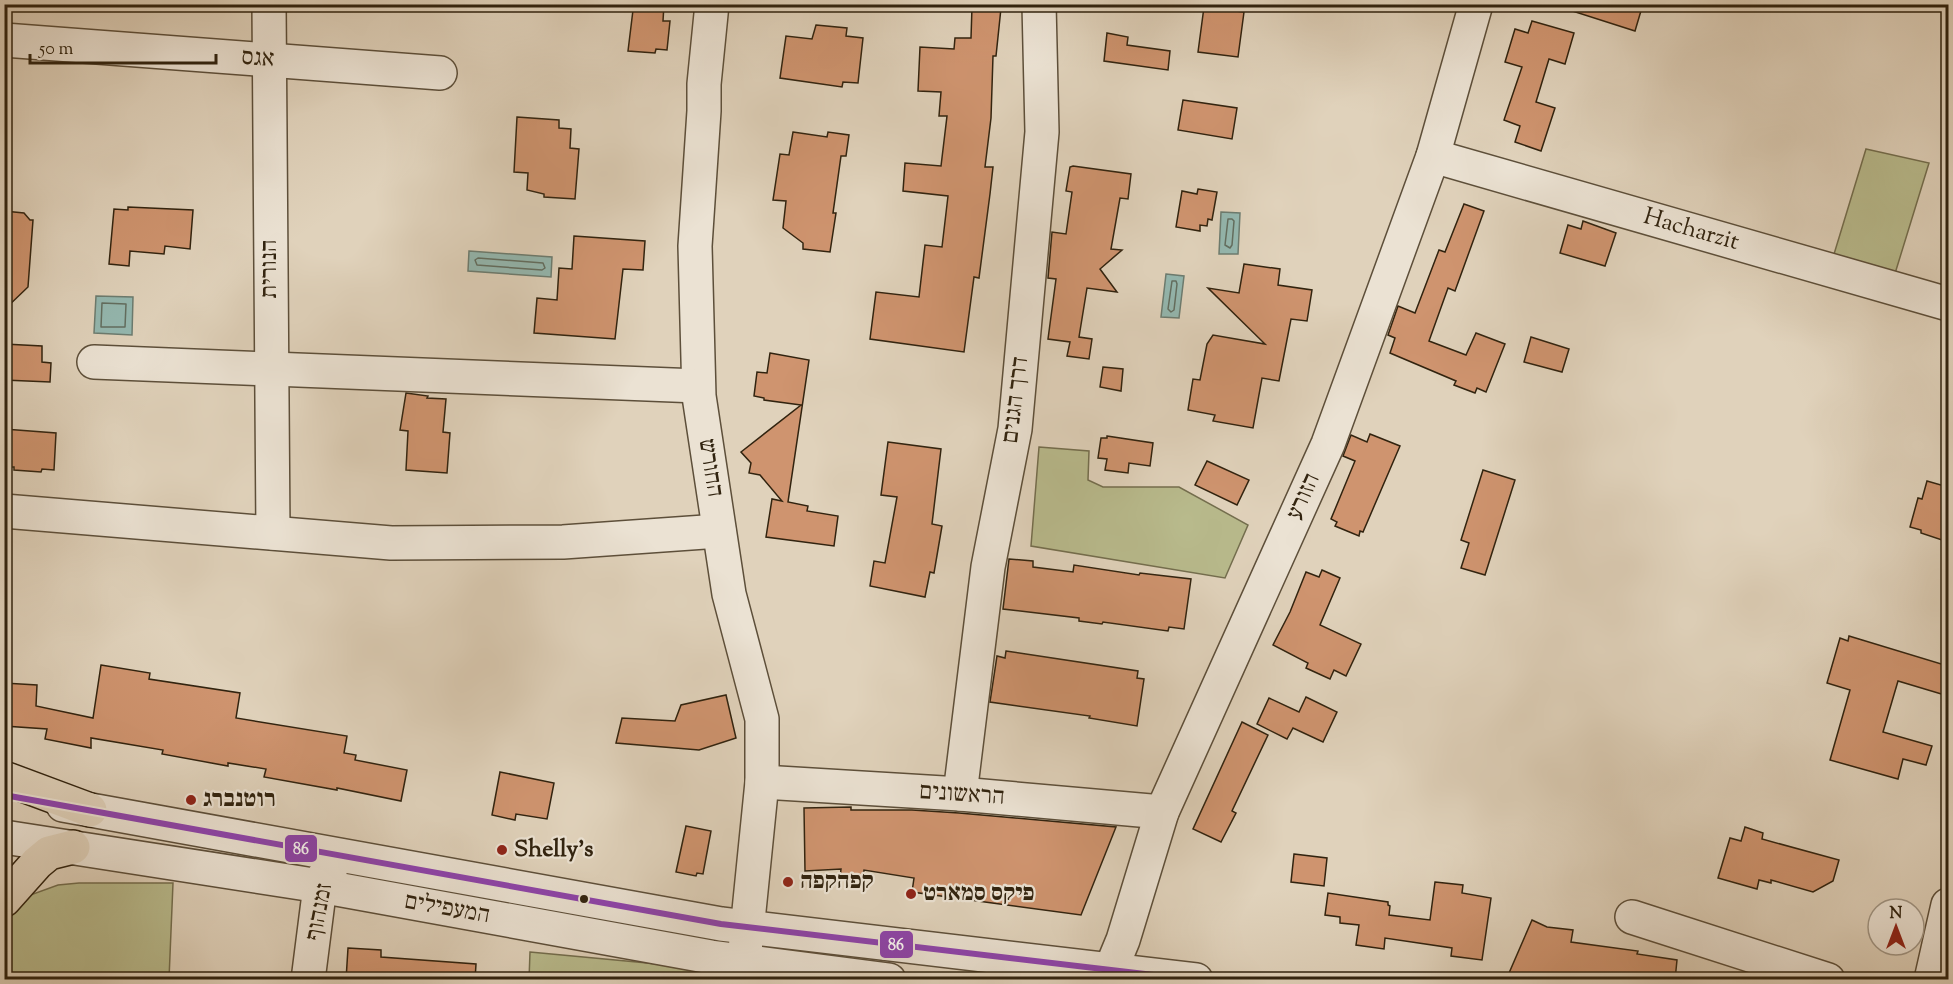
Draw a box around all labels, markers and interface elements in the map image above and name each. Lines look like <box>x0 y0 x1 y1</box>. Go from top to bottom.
scale bar <box>30 27 216 65</box>
text: 50 m <box>38 37 74 63</box>
street label: אגס <box>240 41 276 77</box>
street label: Hacharzit <box>1639 200 1743 260</box>
street label: הנורית <box>253 240 287 298</box>
street label: דרך הגנים <box>994 355 1038 445</box>
street label: החורש <box>689 436 731 500</box>
street label: הזורע <box>1279 468 1329 526</box>
street label: הראשונים <box>918 775 1006 815</box>
place label: רוטנברג <box>203 783 276 817</box>
marker: רוטנברג <box>184 793 198 807</box>
place label: Shelly's <box>514 833 593 867</box>
line badge: 86 <box>284 834 318 863</box>
text: 86 <box>293 839 309 862</box>
marker: Shelly's <box>495 843 509 857</box>
place label: קפהקפה <box>800 865 874 899</box>
marker: קפהקפה <box>781 875 795 889</box>
place label: פיקס סמארט <box>923 877 1034 911</box>
street label: זמנהוף <box>298 880 342 944</box>
street label: המעפילים <box>402 885 492 933</box>
marker: פיקס סמארט <box>904 887 918 901</box>
unlabelled marker <box>578 893 590 905</box>
north arrow <box>1866 897 1926 957</box>
text: N <box>1890 903 1903 926</box>
line badge: 86 <box>879 930 914 959</box>
text: 86 <box>888 935 904 958</box>

